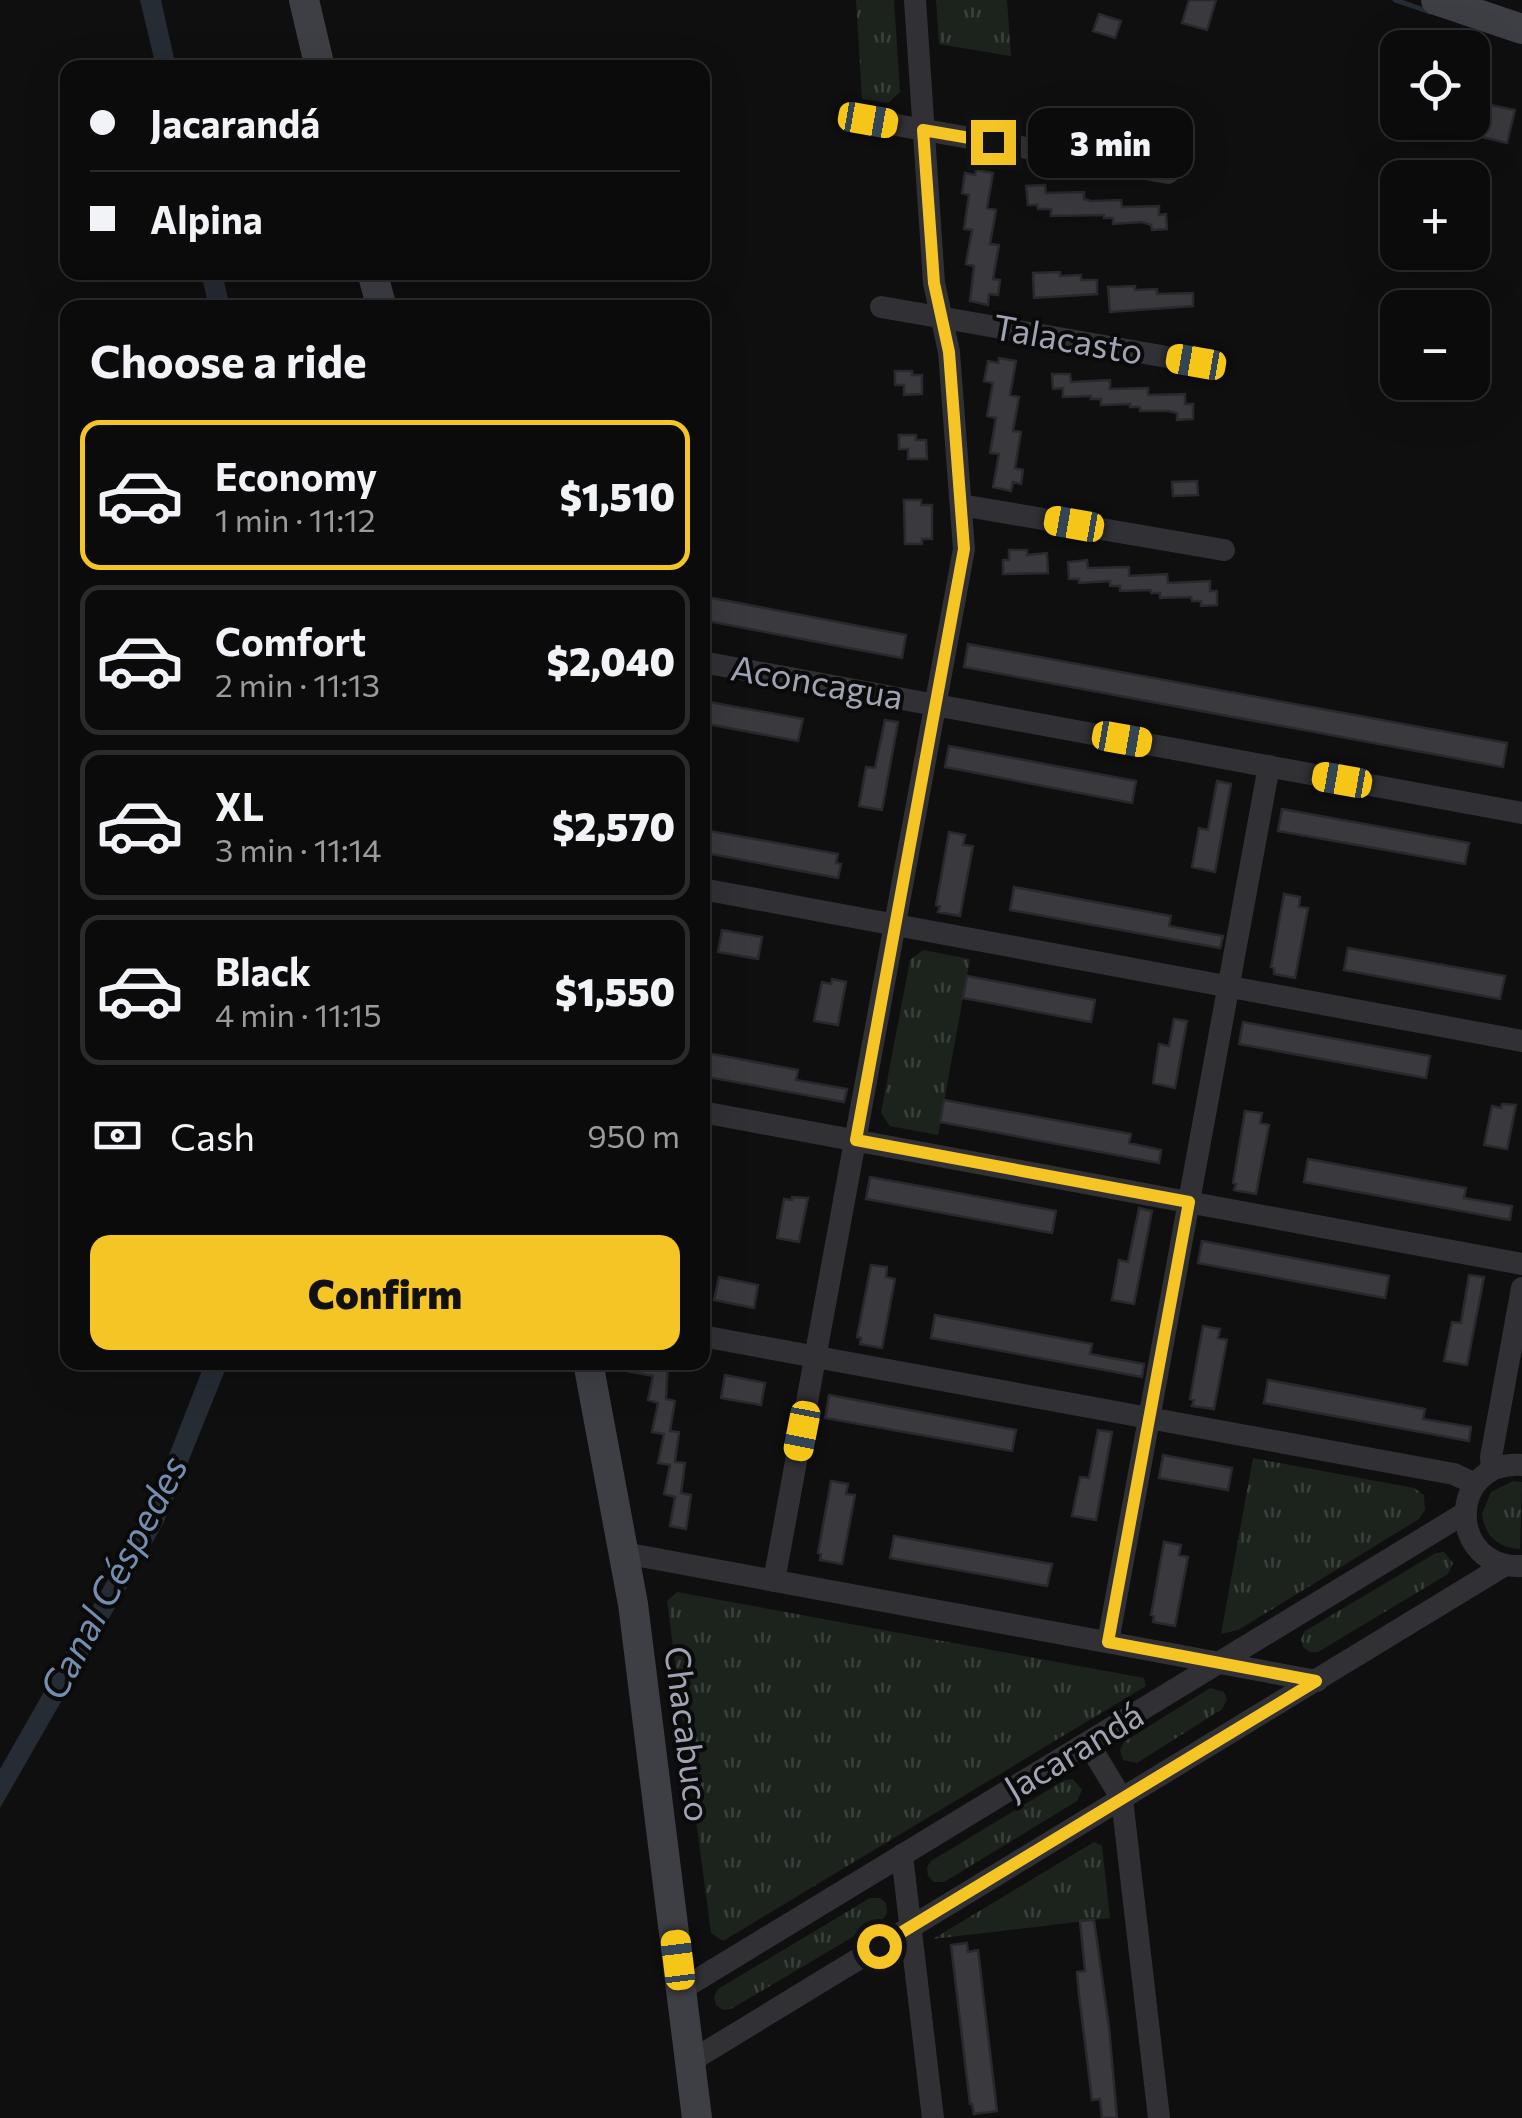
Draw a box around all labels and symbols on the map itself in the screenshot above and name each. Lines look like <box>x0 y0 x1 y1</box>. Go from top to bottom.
car <box>836 100 900 140</box>
callout: 3 min <box>1028 107 1193 177</box>
route end <box>971 120 1016 165</box>
street label: Talacasto <box>990 303 1147 372</box>
car <box>1164 342 1228 382</box>
car <box>1042 504 1106 544</box>
street label: Aconcagua <box>728 644 907 717</box>
car <box>1090 719 1154 759</box>
car <box>1310 760 1374 800</box>
car <box>782 1399 822 1463</box>
water label: Canal Céspedes <box>28 1447 196 1707</box>
street label: Chacabuco <box>657 1644 722 1824</box>
street label: Jacarandá <box>995 1692 1150 1808</box>
route start <box>857 1924 902 1969</box>
car <box>659 1928 697 1992</box>

